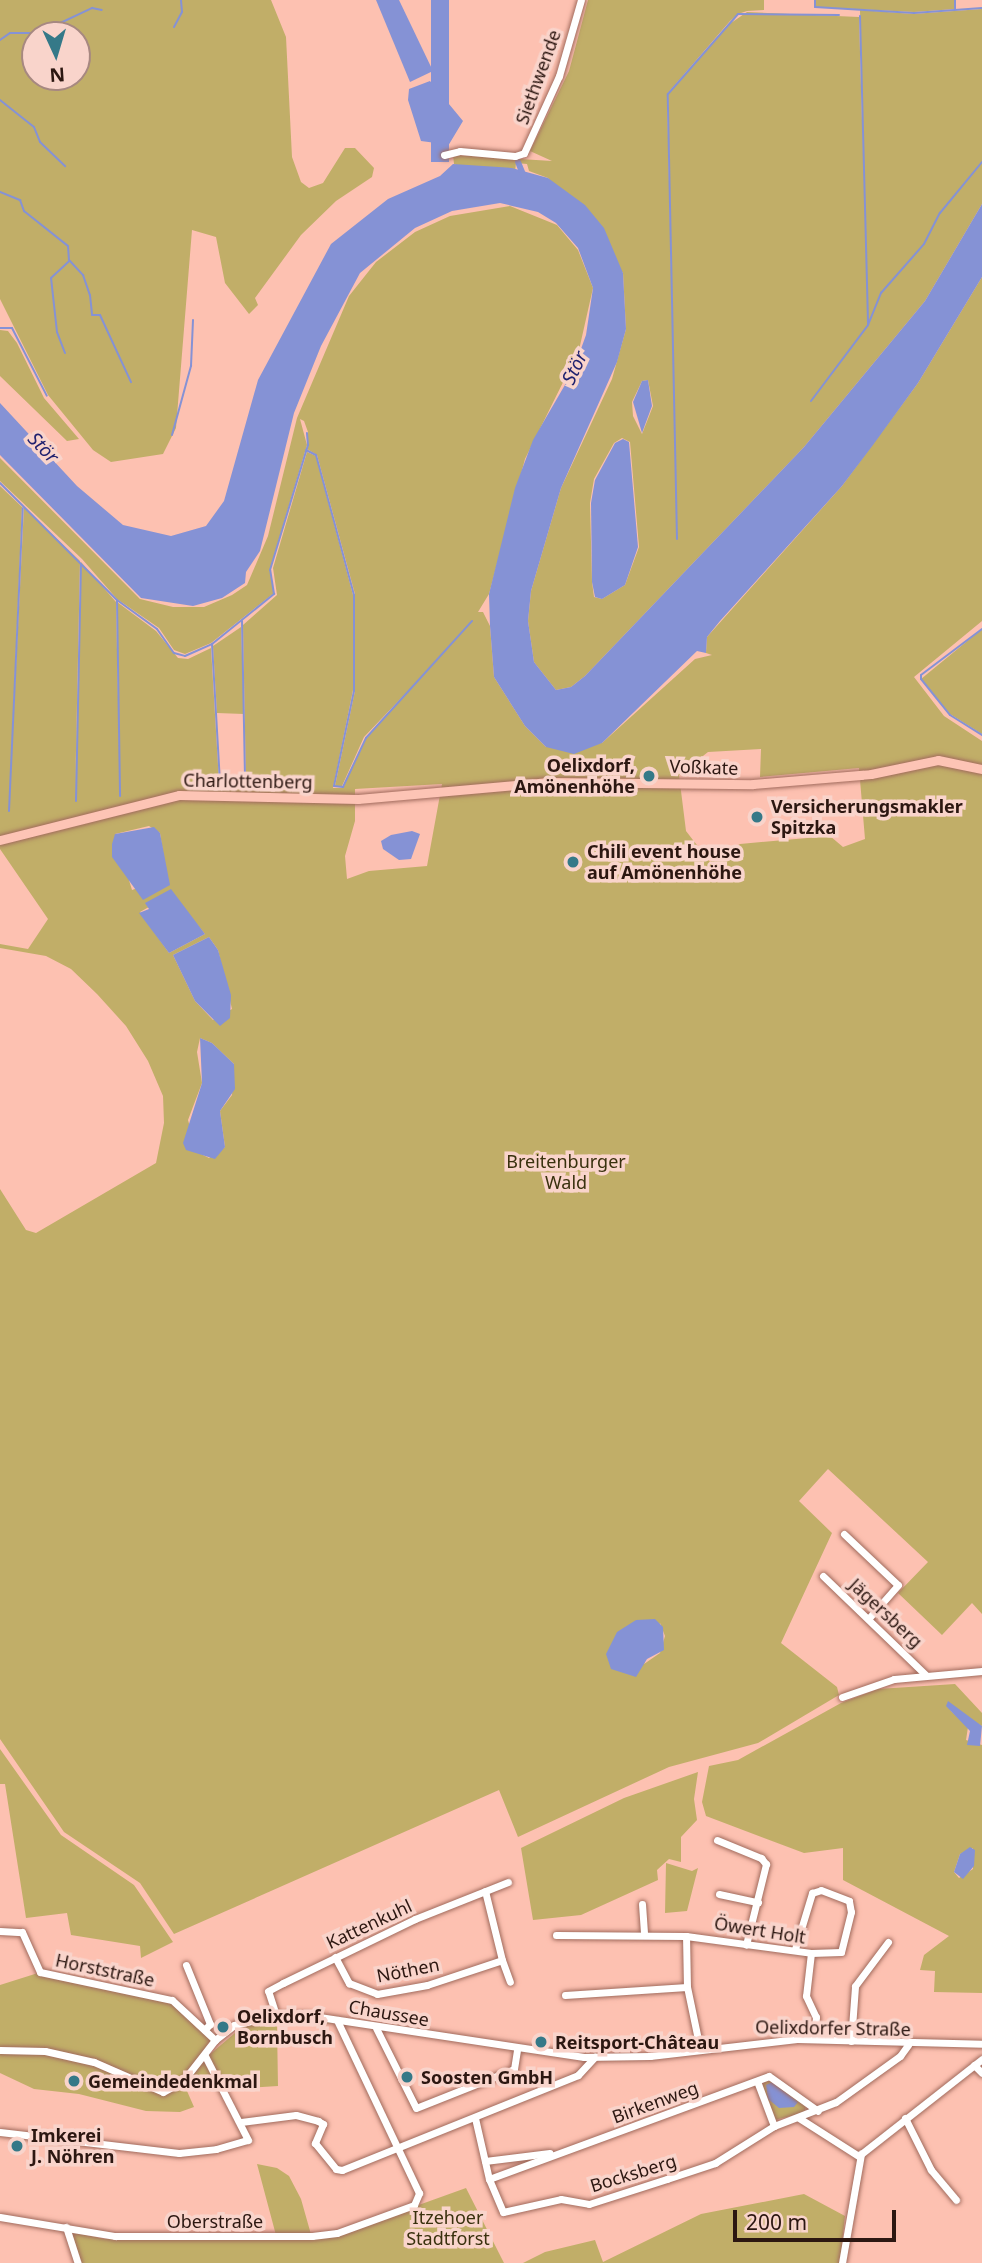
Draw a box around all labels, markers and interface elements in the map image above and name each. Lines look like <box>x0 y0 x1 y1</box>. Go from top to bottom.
north arrow <box>21 21 91 91</box>
street label: Siethwende <box>511 27 565 127</box>
text: N <box>49 61 66 88</box>
water label: Stör <box>557 348 593 388</box>
water label: Stör <box>23 428 63 468</box>
place label: Oelixdorf, Amönenhöhe <box>514 755 635 798</box>
street label: Voßkate <box>669 755 739 779</box>
marker: Oelixdorf, Amönenhöhe <box>641 768 657 784</box>
street label: Charlottenberg <box>183 769 313 793</box>
place label: Versicherungsmakler Spitzka <box>771 796 963 838</box>
marker: Versicherungsmakler Spitzka <box>749 809 765 825</box>
place label: Chili event house auf Amönenhöhe <box>587 841 742 884</box>
marker: Chili event house auf Amönenhöhe <box>565 854 581 870</box>
park label: Breitenburger Wald <box>506 1151 626 1194</box>
street label: Jägersberg <box>845 1574 927 1652</box>
street label: Kattenkuhl <box>323 1895 415 1953</box>
street label: Öwert Holt <box>713 1912 807 1948</box>
street label: Horststraße <box>54 1949 156 1991</box>
street label: Nöthen <box>375 1953 441 1987</box>
street label: Chaussee <box>347 1995 431 2031</box>
place label: Oelixdorf, Bornbusch <box>237 2006 333 2048</box>
street label: Oelixdorfer Straße <box>755 2016 911 2040</box>
marker: Oelixdorf, Bornbusch <box>215 2019 231 2035</box>
place label: Reitsport-Château <box>555 2031 719 2053</box>
marker: Reitsport-Château <box>533 2034 549 2050</box>
place label: Soosten GmbH <box>421 2066 553 2088</box>
marker: Soosten GmbH <box>399 2069 415 2085</box>
place label: Gemeindedenkmal <box>88 2070 258 2092</box>
marker: Gemeindedenkmal <box>66 2073 82 2089</box>
street label: Birkenweg <box>609 2076 701 2128</box>
place label: Imkerei J. Nöhren <box>31 2125 114 2168</box>
marker: Imkerei J. Nöhren <box>9 2138 25 2154</box>
street label: Bocksberg <box>587 2150 679 2196</box>
scale bar <box>737 2196 900 2240</box>
park label: Itzehoer Stadtforst <box>406 2207 490 2250</box>
text: 200 m <box>746 2208 807 2236</box>
street label: Oberstraße <box>167 2210 263 2232</box>

